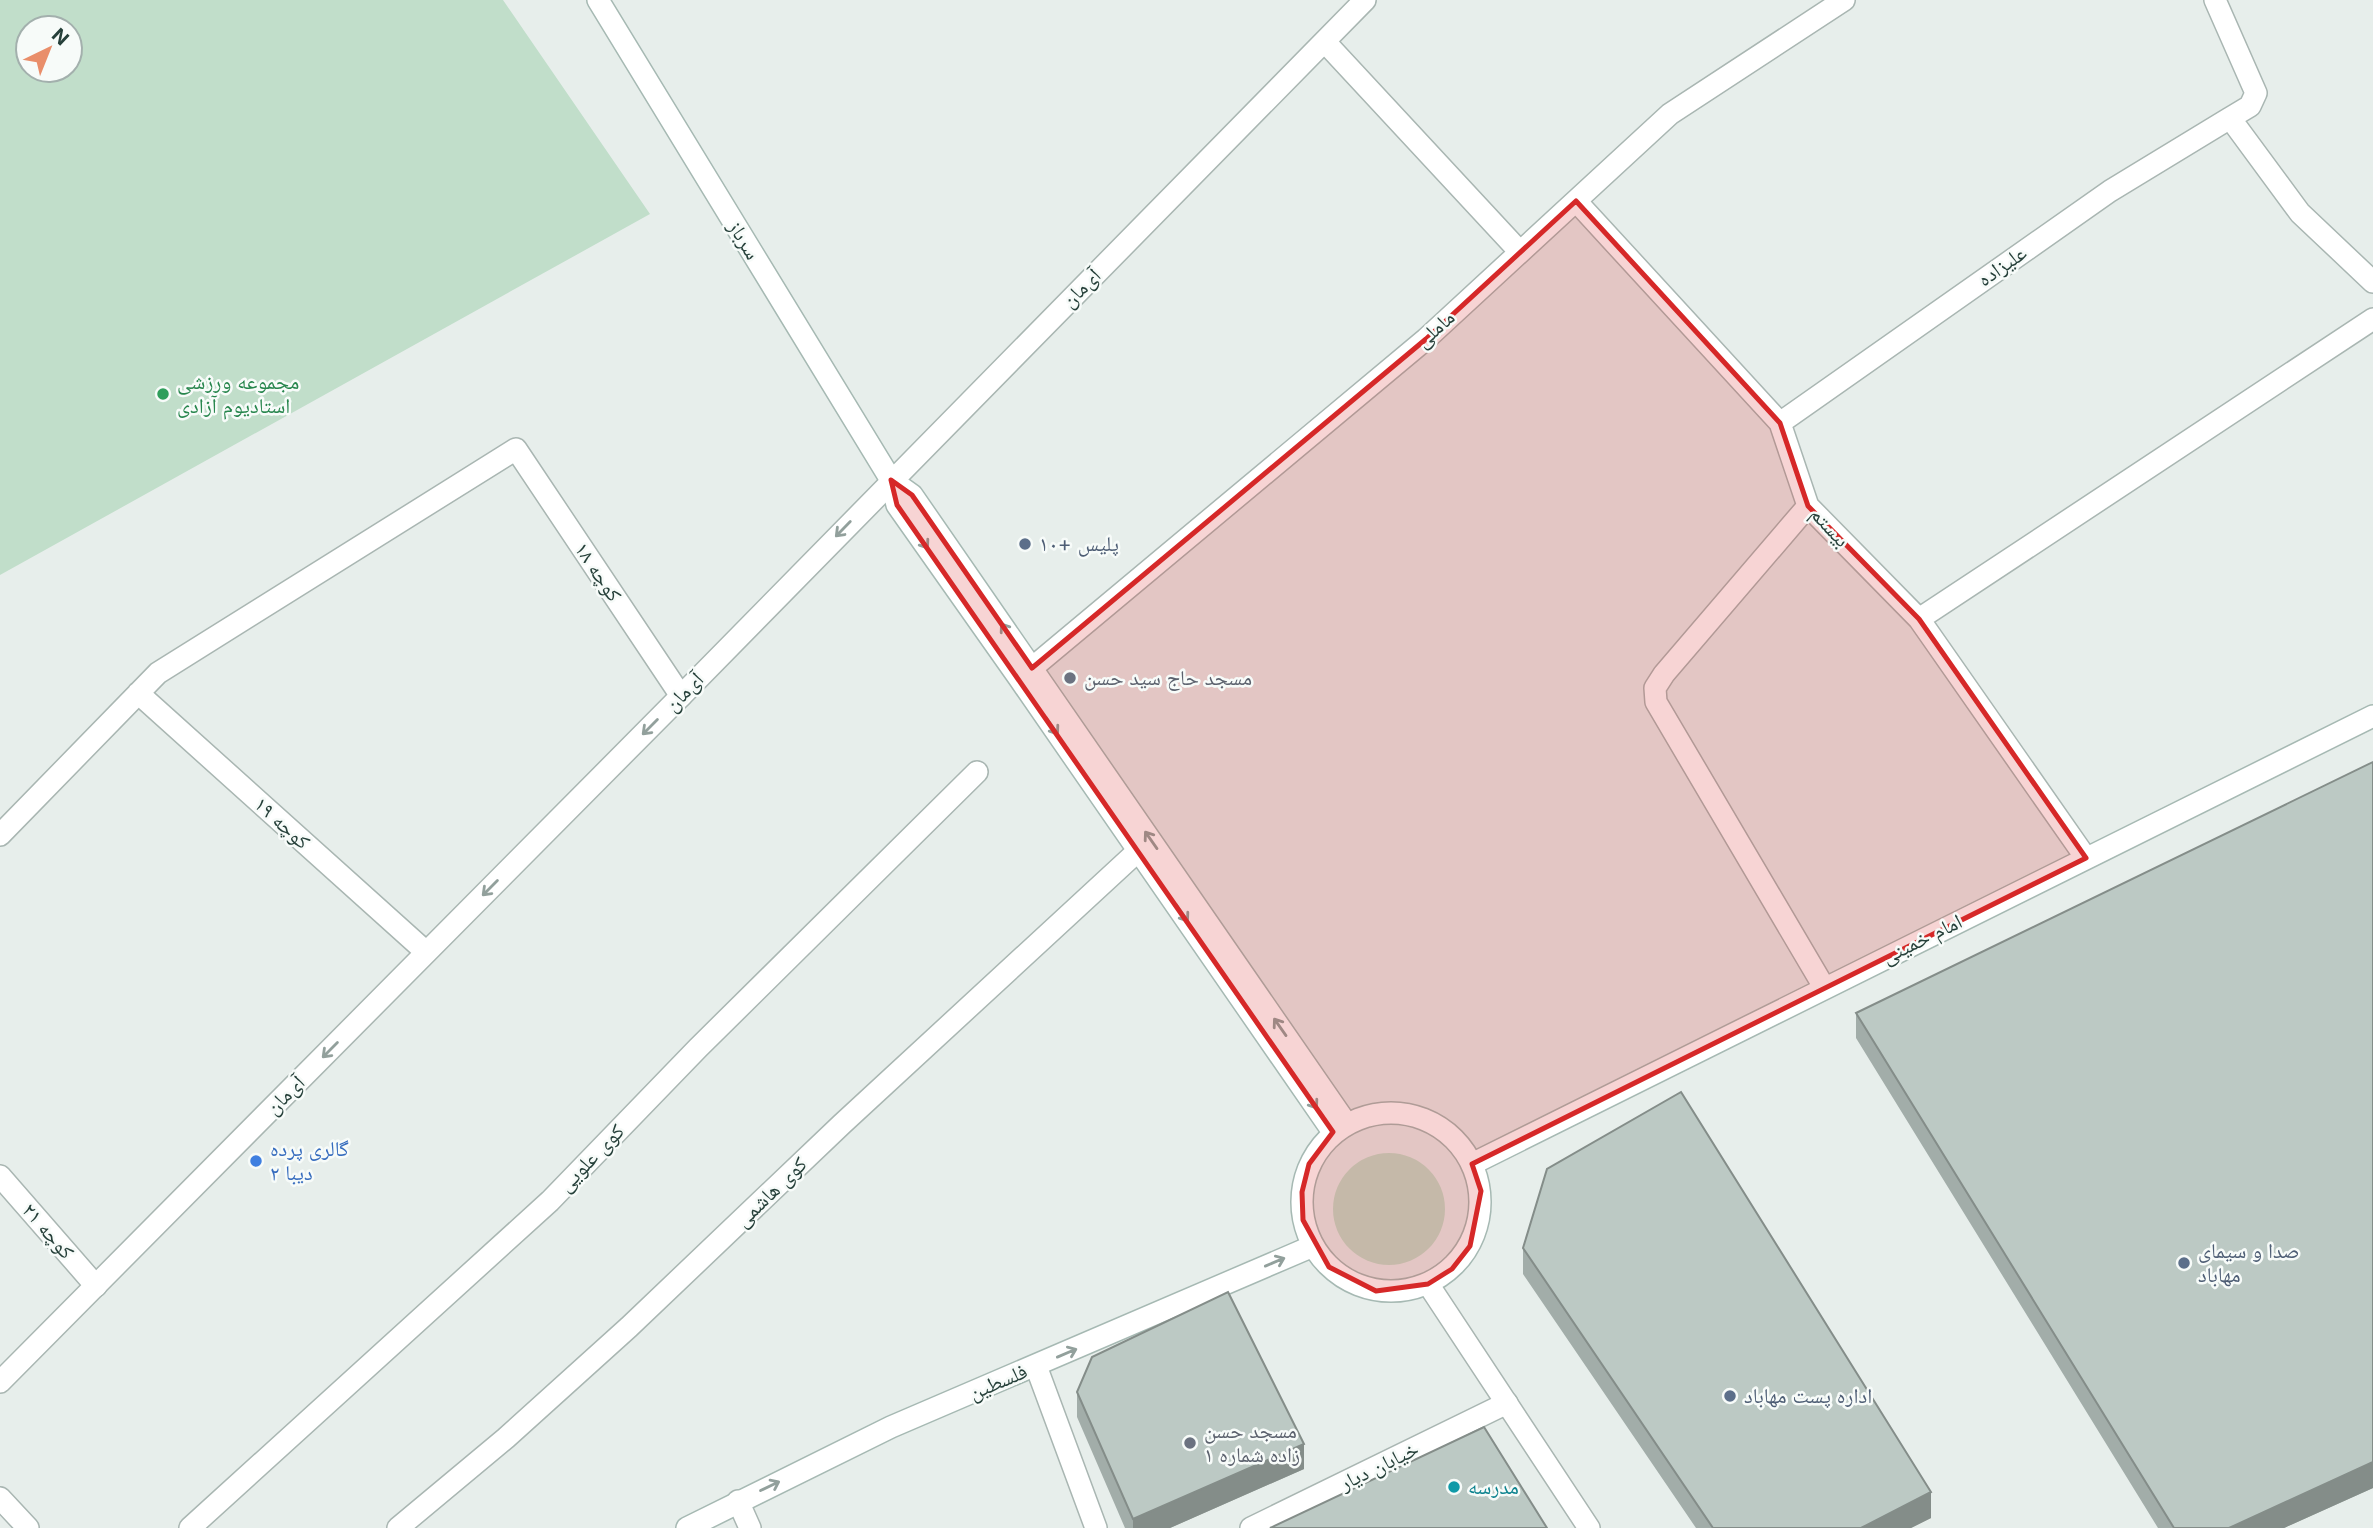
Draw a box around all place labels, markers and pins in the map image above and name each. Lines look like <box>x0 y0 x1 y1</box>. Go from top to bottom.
place label: مجموعه ورزشی استادیوم آزادی <box>177 369 299 420</box>
marker: مجموعه ورزشی استادیوم آزادی <box>155 386 171 402</box>
place label: پلیس +۱۰ <box>1039 531 1119 557</box>
marker: پلیس +۱۰ <box>1017 536 1033 552</box>
place label: مسجد حاج سید حسن <box>1084 665 1252 691</box>
marker: مسجد حاج سید حسن <box>1062 670 1078 686</box>
place label: گالری پرده دیبا ۲ <box>270 1136 349 1185</box>
marker: گالری پرده دیبا ۲ <box>248 1153 264 1169</box>
place label: صدا و سیمای مهاباد <box>2198 1238 2299 1287</box>
marker: صدا و سیمای مهاباد <box>2176 1255 2192 1271</box>
place label: اداره پست مهاباد <box>1744 1383 1872 1408</box>
marker: اداره پست مهاباد <box>1722 1388 1738 1404</box>
place label: مسجد حسن زاده شماره ۱ <box>1204 1418 1300 1467</box>
marker: مسجد حسن زاده شماره ۱ <box>1182 1435 1198 1451</box>
place label: مدرسه <box>1468 1474 1519 1499</box>
marker: مدرسه <box>1446 1479 1462 1495</box>

